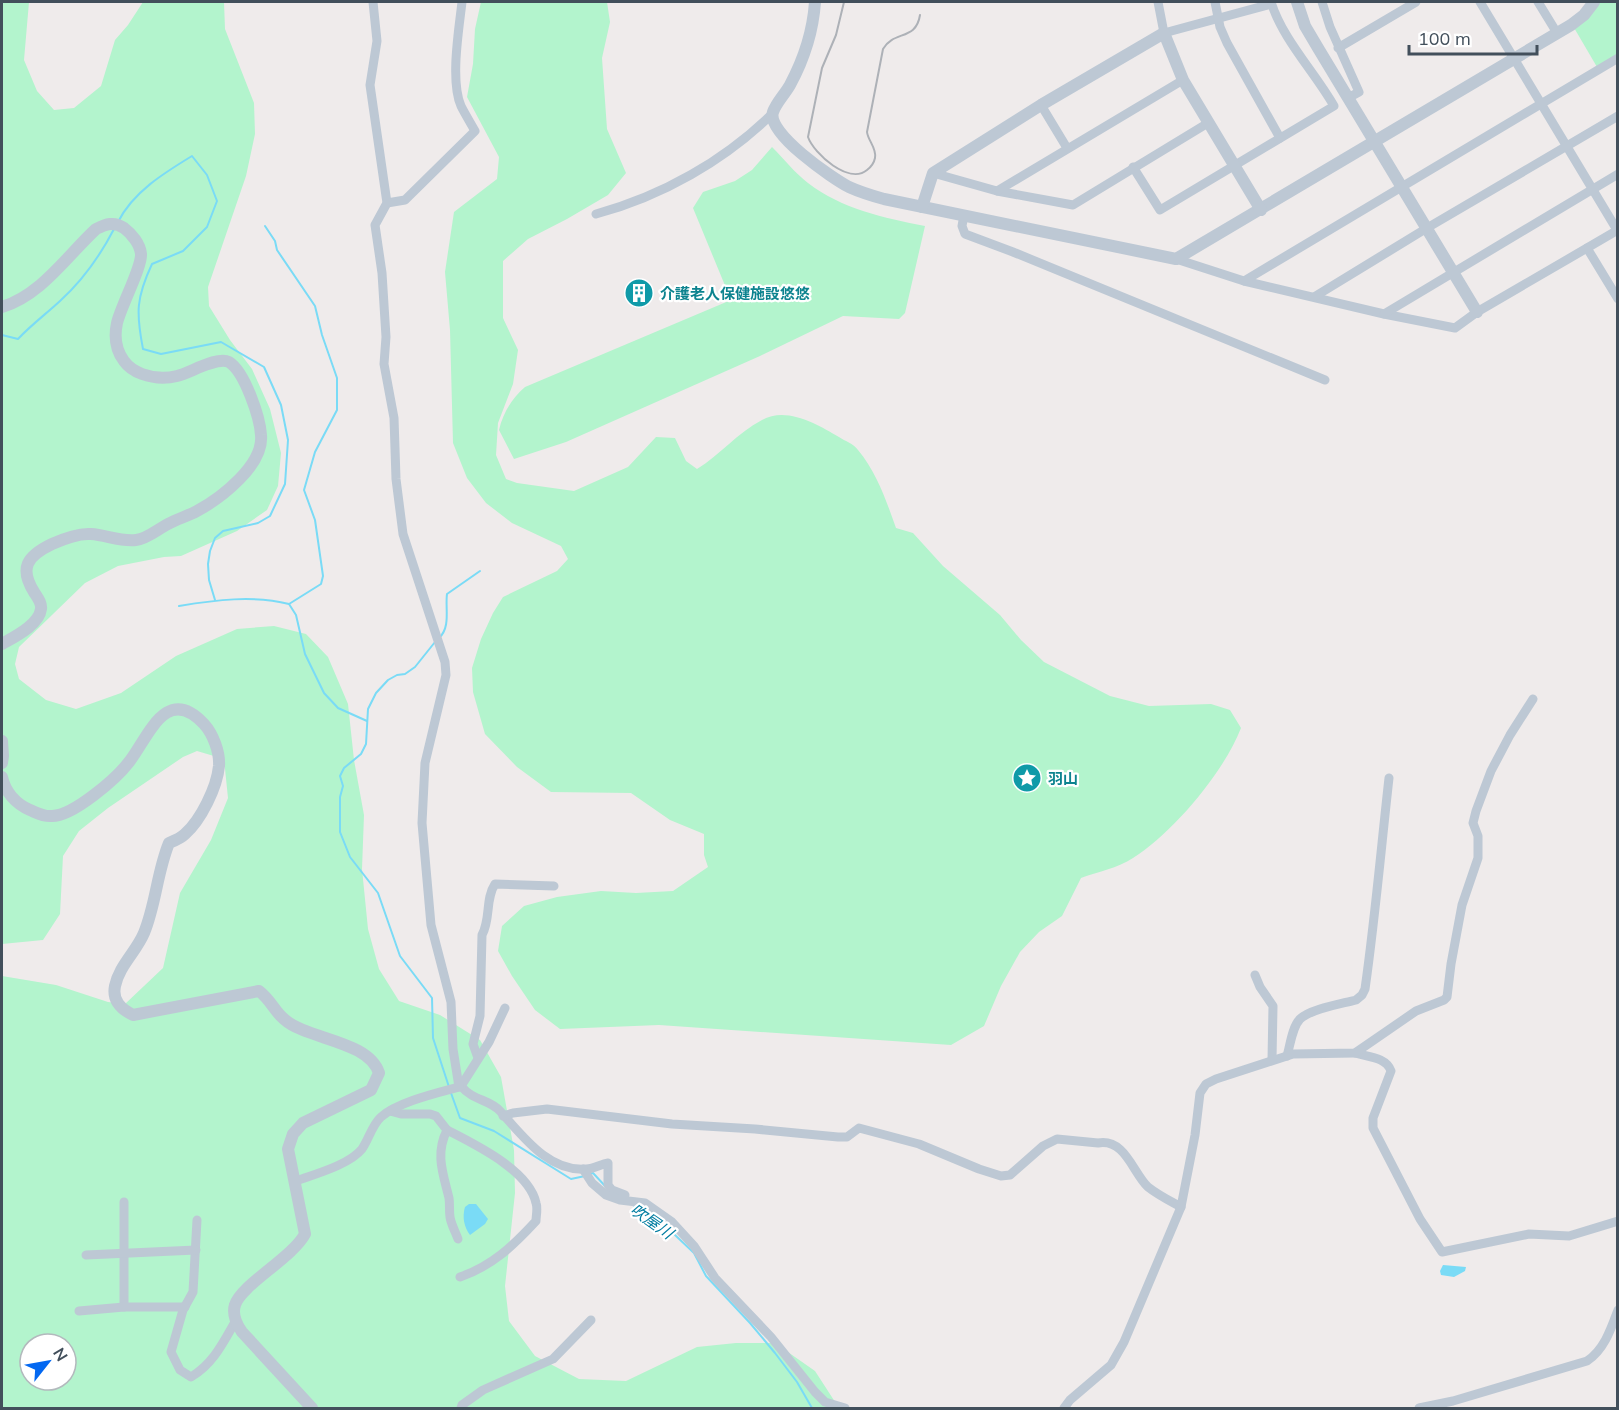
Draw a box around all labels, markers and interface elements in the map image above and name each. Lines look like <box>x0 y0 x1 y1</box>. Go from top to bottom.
scale bar <box>1409 18 1536 56</box>
text: 100 m <box>1418 27 1471 50</box>
building icon: 介護老人保健施設悠悠 <box>623 277 655 309</box>
place label: 介護老人保健施設悠悠 <box>660 284 810 303</box>
place icon: 羽山 <box>1011 762 1043 794</box>
place label: 羽山 <box>1048 769 1078 788</box>
water label: 吹屋川 <box>627 1199 679 1244</box>
north arrow <box>18 1332 78 1392</box>
text: N <box>49 1344 73 1365</box>

